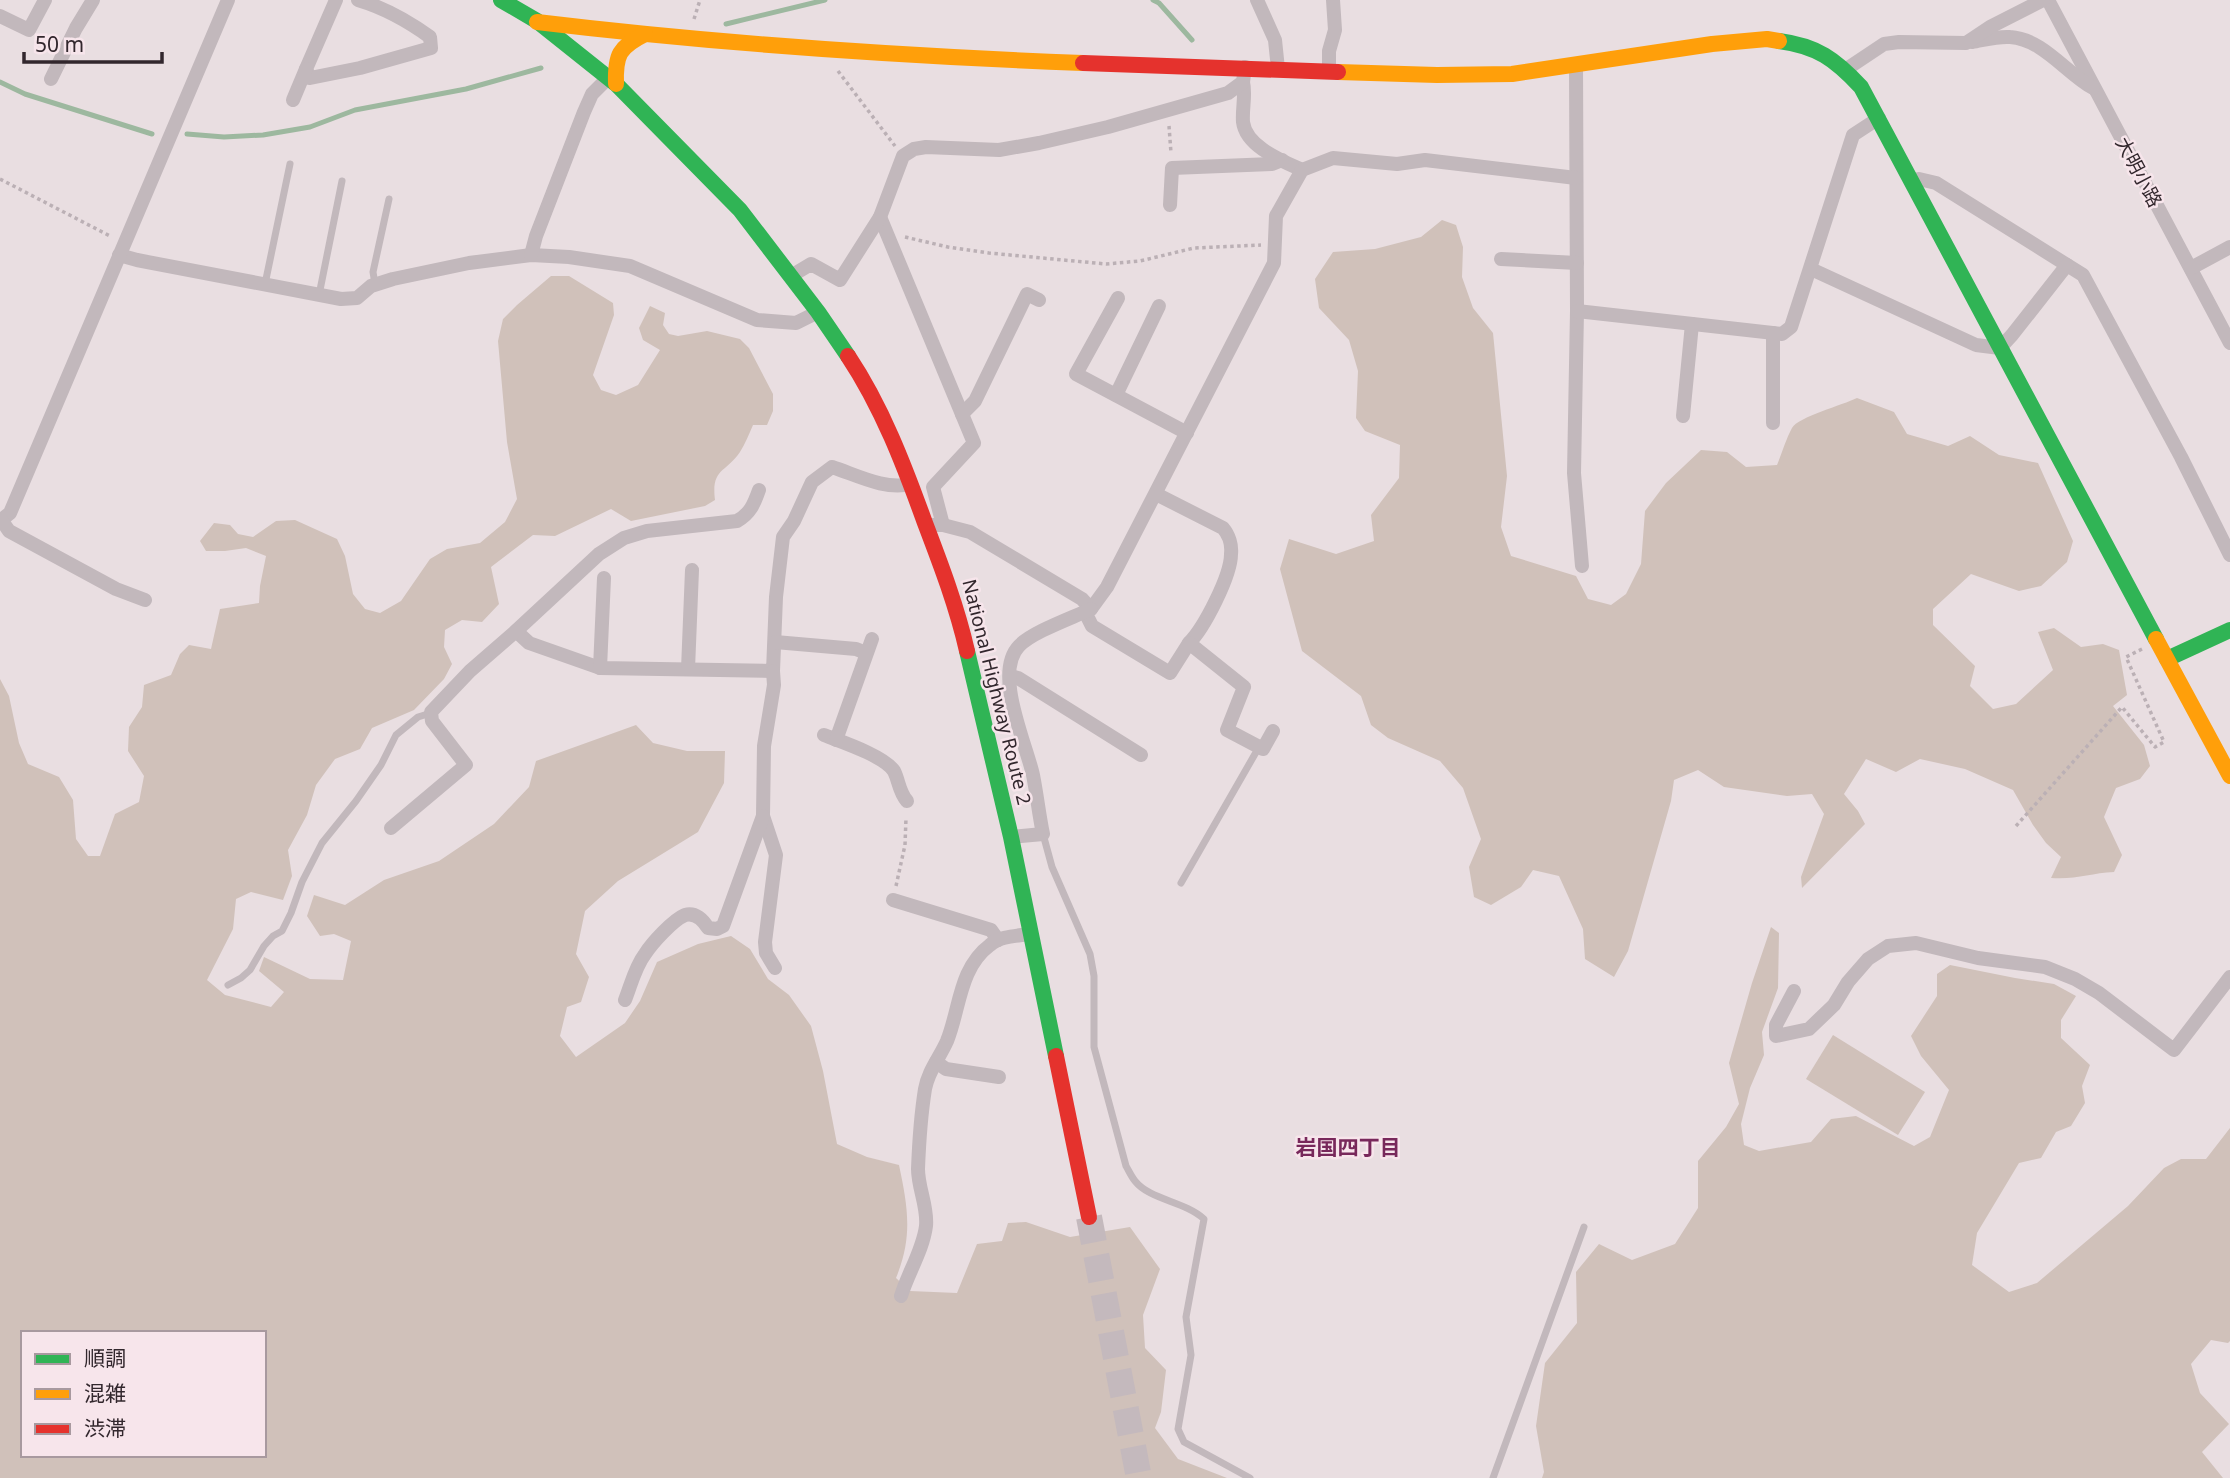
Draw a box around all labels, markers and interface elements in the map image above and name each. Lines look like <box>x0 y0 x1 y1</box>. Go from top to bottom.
scale bar <box>24 21 163 65</box>
text: 50 m <box>35 30 84 58</box>
street label: 大明小路 <box>2110 132 2168 212</box>
street label: National Highway Route 2 <box>956 576 1038 808</box>
district label: 岩国四丁目 <box>1296 1133 1401 1161</box>
legend <box>21 1331 266 1457</box>
text: 順調 <box>84 1344 126 1372</box>
text: 混雑 <box>84 1379 126 1407</box>
text: 渋滞 <box>84 1414 126 1442</box>

